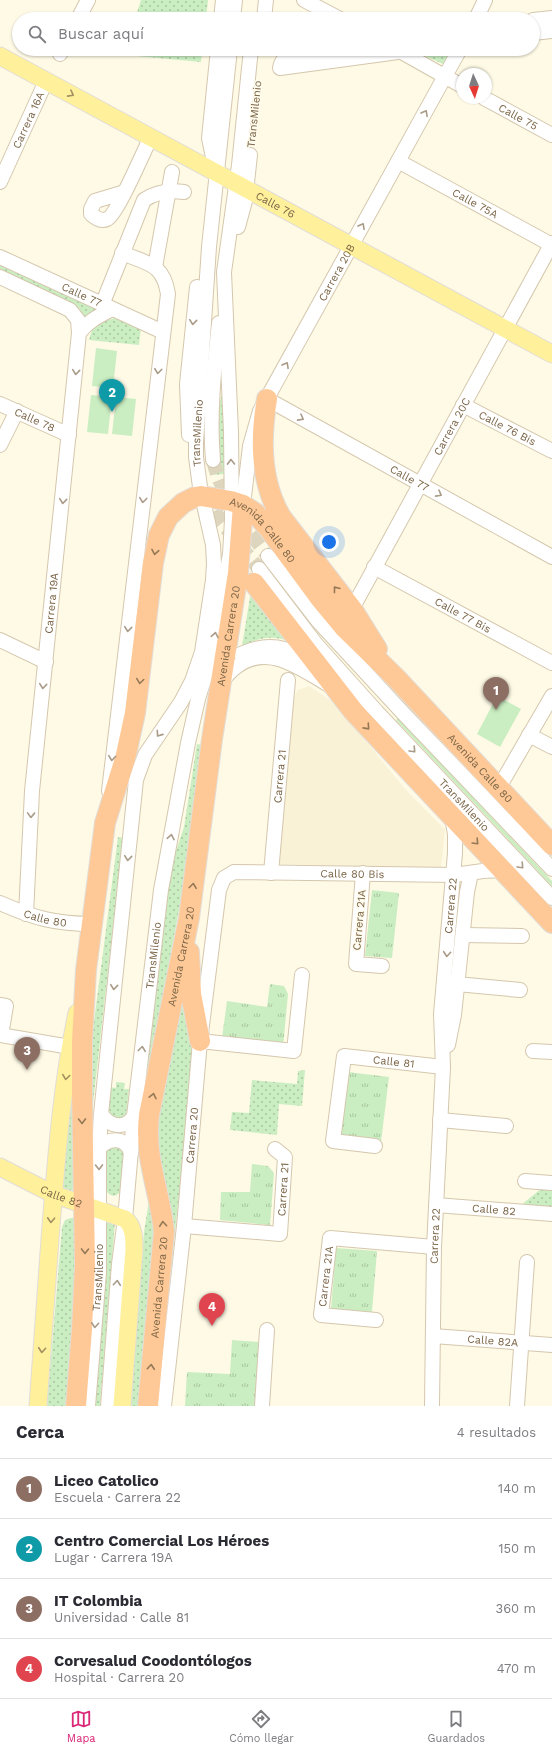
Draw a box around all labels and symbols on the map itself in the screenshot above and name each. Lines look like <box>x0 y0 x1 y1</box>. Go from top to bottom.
north arrow <box>456 68 492 104</box>
street label: TransMilenio <box>245 80 264 148</box>
street label: Carrera 16A <box>10 90 47 151</box>
one-way arrow <box>67 90 74 97</box>
street label: Calle 75 <box>496 101 540 133</box>
one-way arrow <box>420 109 427 117</box>
street label: Calle 75A <box>450 186 500 221</box>
street label: Calle 76 <box>253 189 297 221</box>
one-way arrow <box>357 223 364 230</box>
street label: Carrera 20B <box>316 242 358 304</box>
street label: Calle 77 <box>60 280 104 310</box>
one-way arrow <box>189 318 198 325</box>
one-way arrow <box>281 362 289 369</box>
one-way arrow <box>154 368 163 374</box>
one-way arrow <box>71 369 80 375</box>
pin: 2 <box>99 379 125 412</box>
street label: Carrera 20C <box>431 395 473 458</box>
street label: TransMilenio <box>190 399 206 467</box>
street label: Calle 78 <box>12 405 57 435</box>
street label: Calle 76 Bis <box>476 408 538 449</box>
one-way arrow <box>297 413 304 420</box>
one-way arrow <box>227 459 235 465</box>
street label: Calle 77 <box>388 462 431 494</box>
one-way arrow <box>435 490 443 497</box>
street label: Avenida Calle 80 <box>228 495 298 566</box>
one-way arrow <box>139 497 148 503</box>
one-way arrow <box>58 498 67 504</box>
your location <box>319 532 339 552</box>
one-way arrow <box>151 549 160 555</box>
street label: Carrera 19A <box>42 572 61 634</box>
street label: Avenida Carrera 20 <box>214 585 243 687</box>
one-way arrow <box>334 586 341 593</box>
street label: Calle 77 Bis <box>432 595 493 636</box>
one-way arrow <box>124 626 133 632</box>
one-way arrow <box>211 632 219 638</box>
pin: 1 <box>483 677 509 710</box>
one-way arrow <box>136 678 145 684</box>
one-way arrow <box>39 683 48 689</box>
one-way arrow <box>363 722 370 730</box>
one-way arrow <box>156 730 164 737</box>
street label: Avenida Calle 80 <box>444 731 515 806</box>
one-way arrow <box>409 745 416 753</box>
street label: Carrera 21 <box>271 749 289 804</box>
one-way arrow <box>108 755 117 761</box>
street label: TransMilenio <box>436 776 492 834</box>
one-way arrow <box>27 812 36 818</box>
one-way arrow <box>166 834 174 840</box>
one-way arrow <box>471 837 478 845</box>
one-way arrow <box>124 855 133 861</box>
one-way arrow <box>517 861 524 868</box>
street label: Calle 80 Bis <box>320 867 385 881</box>
street label: Carrera 22 <box>442 877 460 934</box>
one-way arrow <box>188 883 197 889</box>
street label: Carrera 21A <box>350 889 369 951</box>
street label: Avenida Carrera 20 <box>165 906 197 1008</box>
street label: Calle 80 <box>22 907 68 930</box>
street label: TransMilenio <box>143 921 164 990</box>
one-way arrow <box>442 951 451 957</box>
one-way arrow <box>110 984 119 990</box>
pin: 3 <box>14 1037 40 1070</box>
one-way arrow <box>137 1046 146 1052</box>
street label: Calle 81 <box>372 1053 415 1071</box>
one-way arrow <box>62 1074 71 1080</box>
one-way arrow <box>148 1093 156 1099</box>
street label: Carrera 20 <box>183 1107 201 1164</box>
one-way arrow <box>78 1118 86 1124</box>
street label: Carrera 21 <box>275 1162 292 1217</box>
one-way arrow <box>95 1164 103 1170</box>
street label: Calle 82 <box>38 1183 84 1211</box>
street label: Calle 82 <box>471 1202 516 1218</box>
street label: Carrera 22 <box>428 1208 443 1264</box>
one-way arrow <box>47 1217 56 1223</box>
one-way arrow <box>158 1221 167 1227</box>
street label: Avenida Carrera 20 <box>148 1236 171 1339</box>
street label: TransMilenio <box>90 1244 106 1312</box>
street label: Carrera 21A <box>316 1245 336 1308</box>
one-way arrow <box>81 1248 89 1254</box>
one-way arrow <box>113 1280 122 1286</box>
pin: 4 <box>199 1293 225 1326</box>
one-way arrow <box>91 1322 100 1328</box>
street label: Calle 82A <box>467 1333 519 1349</box>
one-way arrow <box>38 1347 47 1353</box>
one-way arrow <box>146 1364 155 1370</box>

